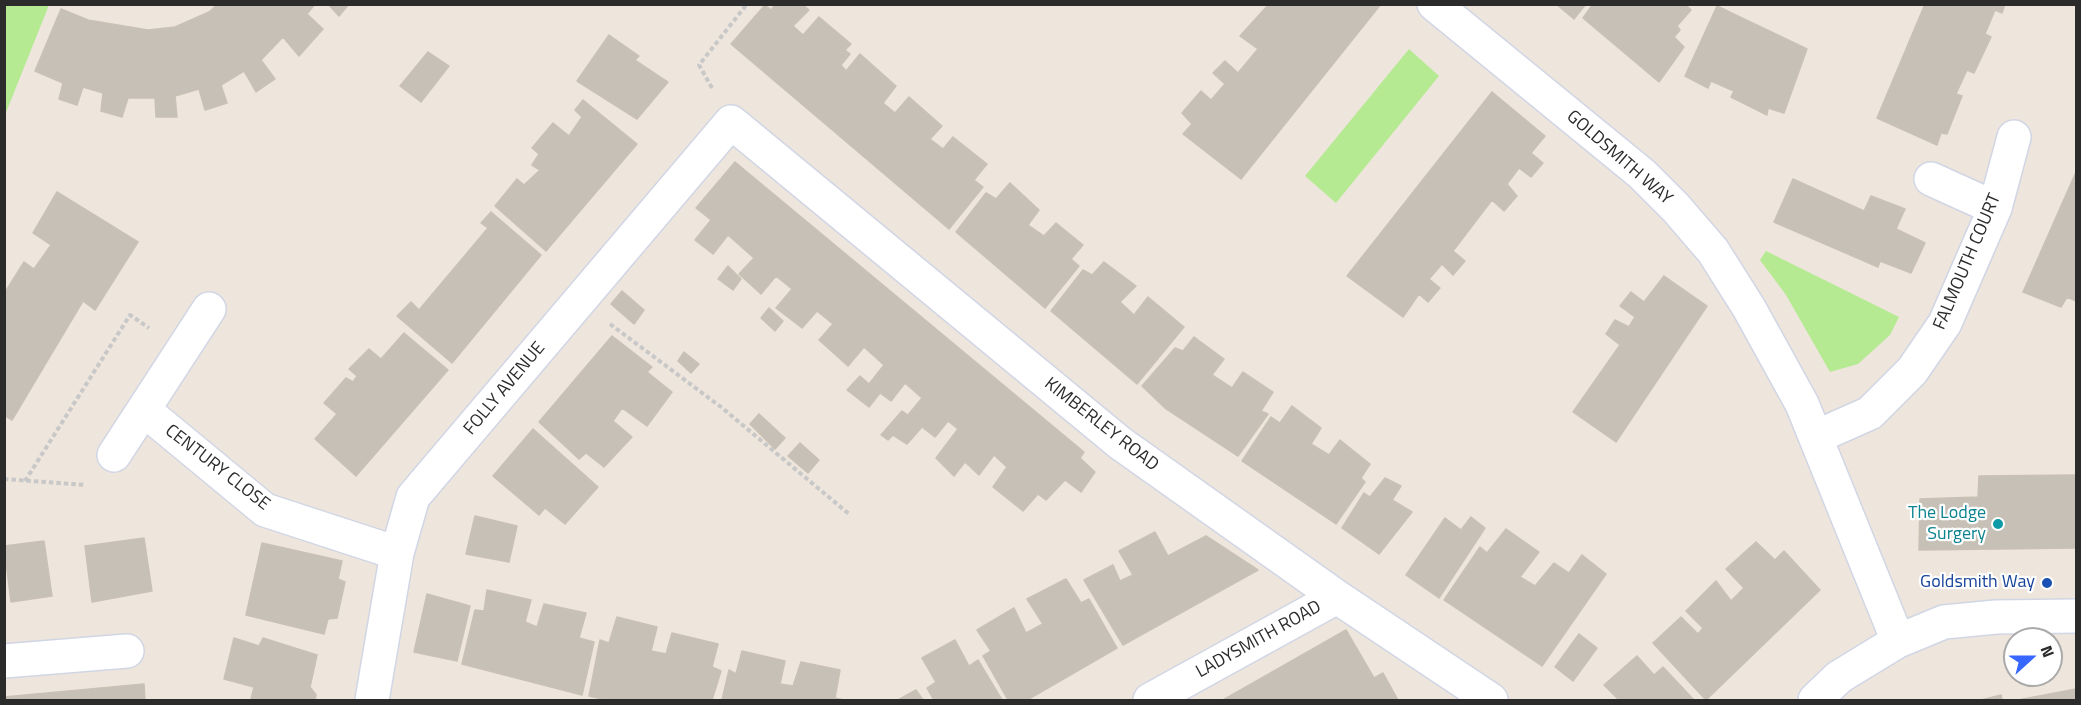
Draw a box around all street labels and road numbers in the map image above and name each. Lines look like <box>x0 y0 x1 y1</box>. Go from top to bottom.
street label: GOLDSMITH WAY <box>1562 106 1676 210</box>
street label: FALMOUTH COURT <box>1930 191 2006 333</box>
street label: FOLLY AVENUE <box>460 338 550 440</box>
street label: KIMBERLEY ROAD <box>1039 374 1163 476</box>
street label: CENTURY CLOSE <box>160 420 274 516</box>
street label: LADYSMITH ROAD <box>1193 597 1325 683</box>

